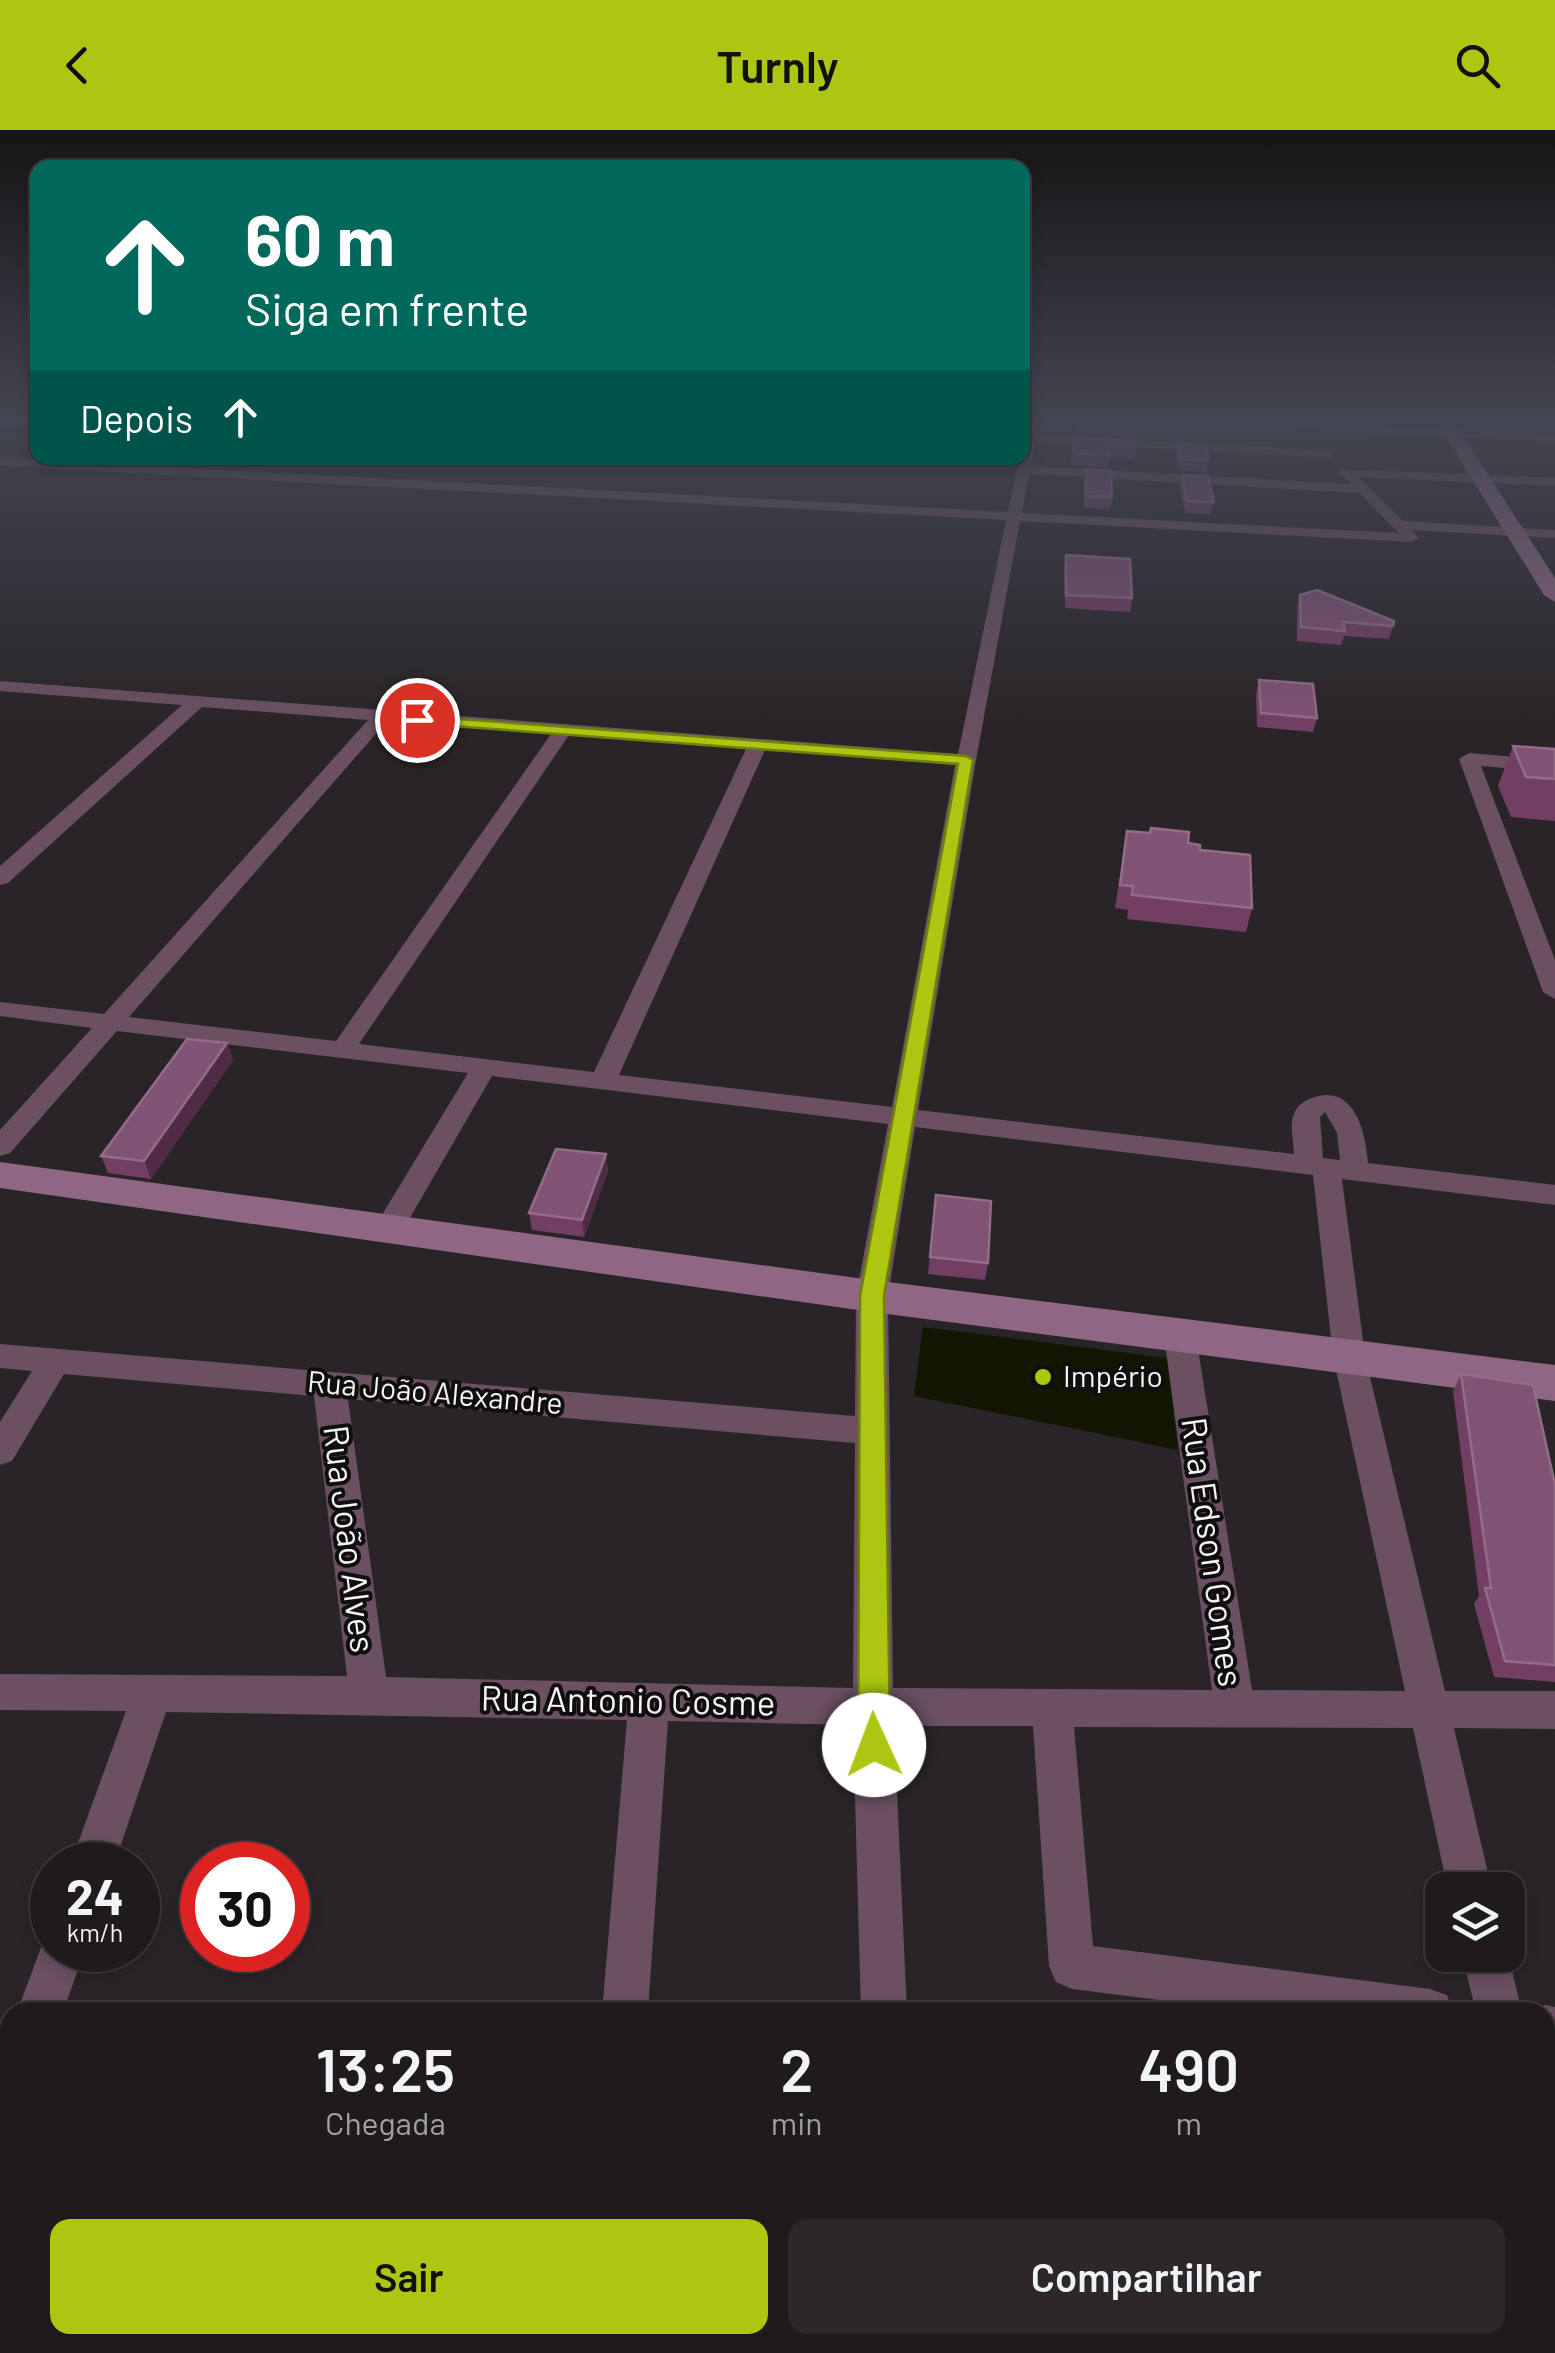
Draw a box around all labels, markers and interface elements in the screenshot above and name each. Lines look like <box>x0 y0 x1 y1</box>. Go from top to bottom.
icon: back <box>50 38 105 93</box>
text: Turnly <box>716 38 839 92</box>
icon: search <box>1450 38 1505 93</box>
text: 60 m <box>245 196 395 280</box>
icon: ahead <box>80 200 210 330</box>
text: Siga em frente <box>245 281 529 335</box>
icon: ahead <box>213 390 268 445</box>
text: Depois <box>80 395 193 441</box>
pin <box>375 678 460 763</box>
icon: arrive <box>390 693 445 748</box>
place label: Império <box>1063 1357 1163 1393</box>
street label: Rua João Alexandre <box>306 1362 564 1420</box>
marker: Império <box>1032 1366 1054 1388</box>
street label: Rua Edson Gomes <box>1174 1414 1254 1689</box>
street label: Rua João Alves <box>316 1423 386 1655</box>
street label: Rua Antonio Cosme <box>480 1675 776 1723</box>
position arrow <box>822 1693 926 1797</box>
speed limit sign: 30 <box>180 1842 310 1972</box>
text: 24 <box>66 1865 124 1925</box>
map controls <box>1425 1872 1525 1972</box>
button: layers <box>1425 1872 1525 1972</box>
text: km/h <box>67 1917 123 1947</box>
text: 13:25 <box>316 2032 455 2104</box>
text: 2 <box>780 2032 813 2104</box>
text: 490 <box>1138 2032 1239 2104</box>
text: Chegada <box>325 2103 446 2141</box>
text: min <box>771 2103 823 2141</box>
text: m <box>1176 2103 1202 2141</box>
button: Sair <box>50 2219 768 2334</box>
button: Compartilhar <box>788 2219 1505 2334</box>

